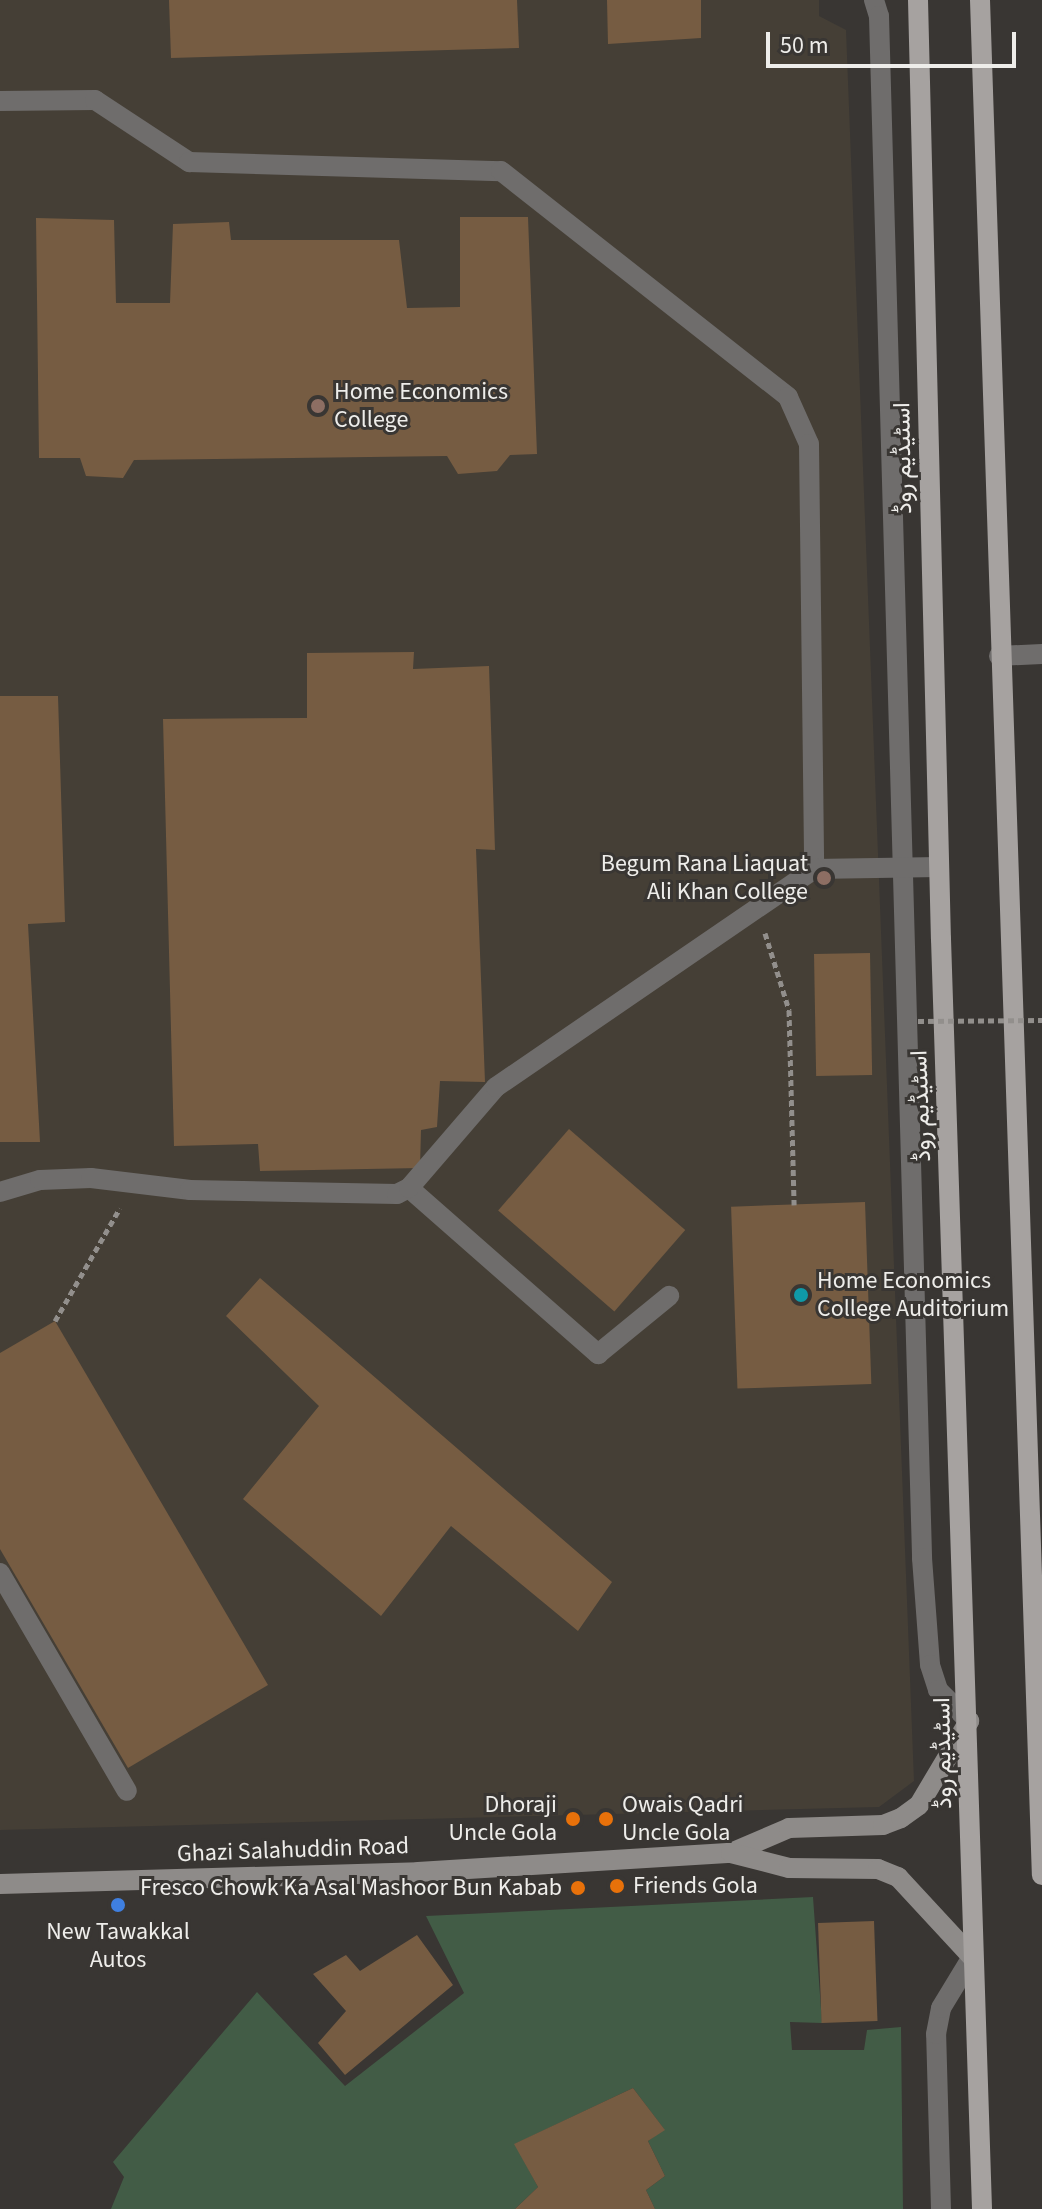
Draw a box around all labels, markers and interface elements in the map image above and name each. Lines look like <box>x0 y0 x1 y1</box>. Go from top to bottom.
scale bar <box>770 16 1020 66</box>
text: 50 m <box>780 28 829 63</box>
place label: Home Economics College <box>334 378 508 434</box>
marker: Home Economics College <box>309 397 327 415</box>
street label: اسٹیڈیم روڈ <box>888 402 918 514</box>
place label: Begum Rana Liaquat Ali Khan College <box>601 850 808 906</box>
marker: Begum Rana Liaquat Ali Khan College <box>815 869 833 887</box>
street label: اسٹیڈیم روڈ <box>905 1050 937 1162</box>
place label: Home Economics College Auditorium <box>817 1267 1009 1323</box>
marker: Home Economics College Auditorium <box>792 1286 810 1304</box>
street label: اسٹیڈیم روڈ <box>928 1697 958 1809</box>
place label: Dhoraji Uncle Gola <box>449 1791 557 1847</box>
place label: Owais Qadri Uncle Gola <box>622 1791 743 1847</box>
marker: Dhoraji Uncle Gola <box>564 1810 582 1828</box>
marker: Owais Qadri Uncle Gola <box>597 1810 615 1828</box>
street label: Ghazi Salahuddin Road <box>177 1832 409 1868</box>
place label: Friends Gola <box>633 1872 758 1900</box>
place label: Fresco Chowk Ka Asal Mashoor Bun Kabab <box>140 1874 562 1902</box>
marker: Friends Gola <box>608 1877 626 1895</box>
marker: Fresco Chowk Ka Asal Mashoor Bun Kabab <box>569 1879 587 1897</box>
marker: New Tawakkal Autos <box>109 1896 127 1914</box>
place label: New Tawakkal Autos <box>46 1918 190 1974</box>

